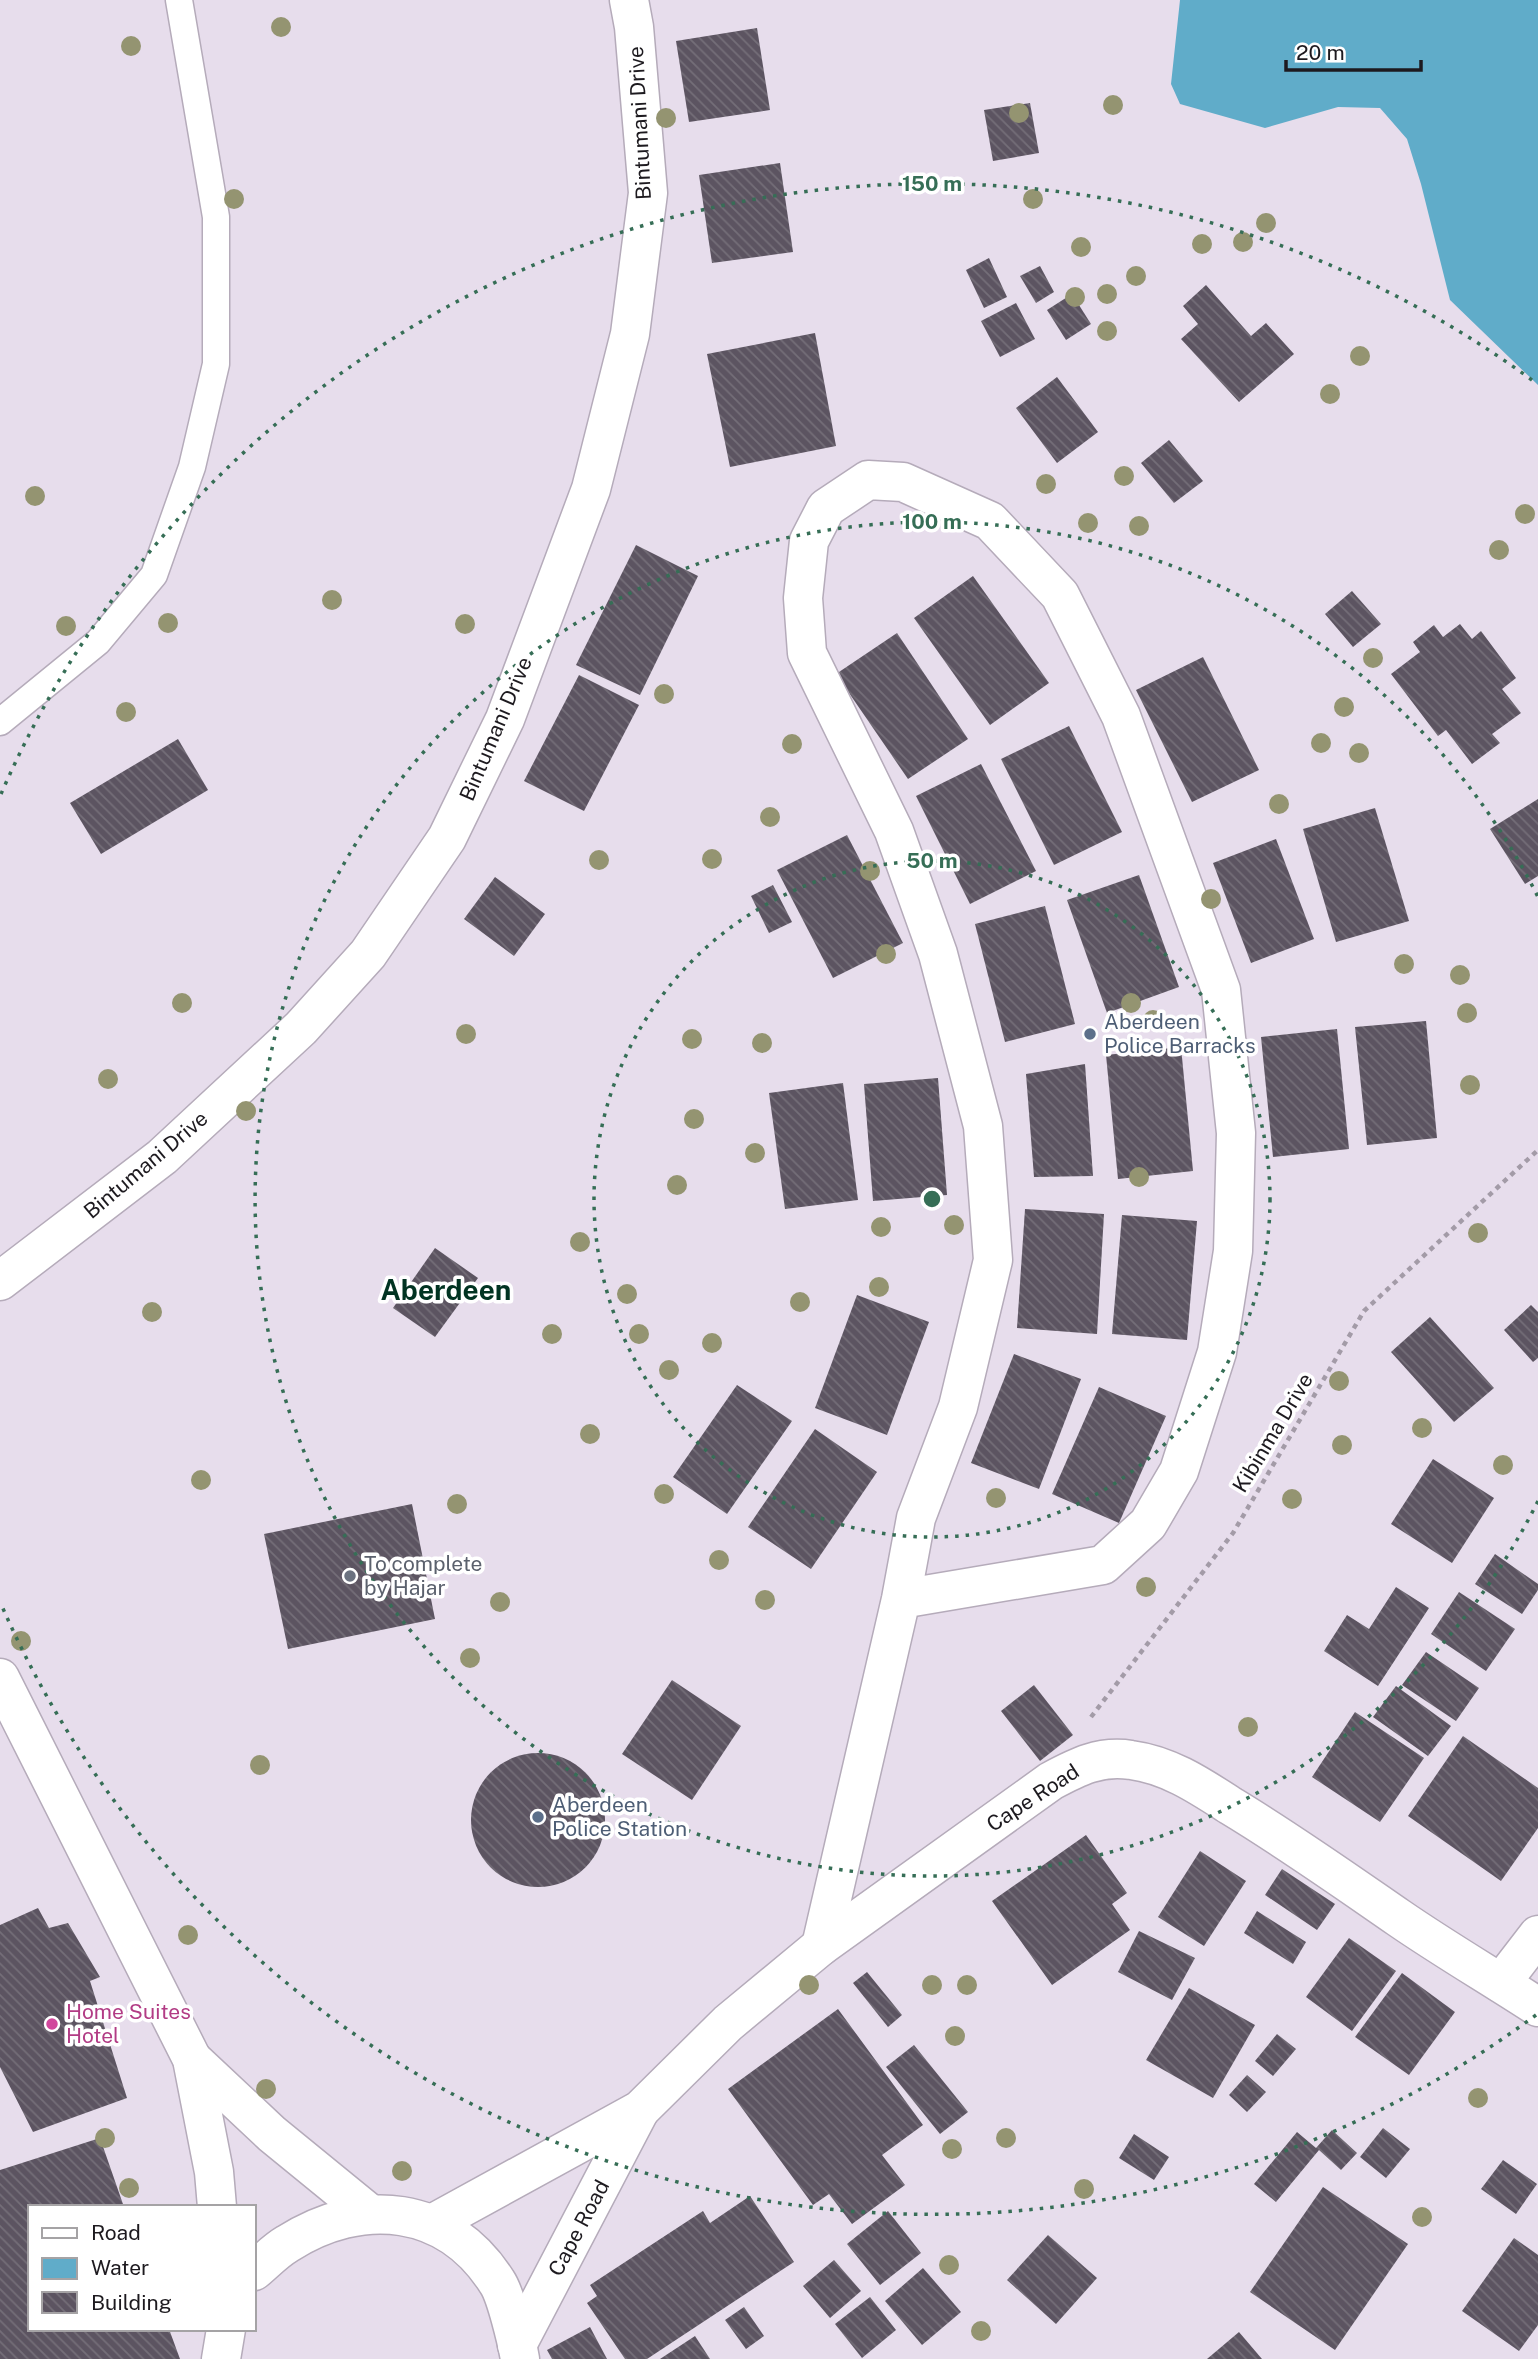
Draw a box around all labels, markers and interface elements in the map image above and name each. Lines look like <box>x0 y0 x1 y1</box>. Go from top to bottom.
scale bar <box>1286 28 1421 72</box>
text: 20 m <box>1296 40 1345 65</box>
street label: Bintumani Drive <box>623 46 656 201</box>
text: 150 m <box>902 171 962 196</box>
text: 100 m <box>902 509 962 534</box>
street label: Bintumani Drive <box>454 653 537 805</box>
text: 50 m <box>906 848 958 873</box>
place label: Aberdeen Police Barracks <box>1104 1009 1256 1058</box>
marker: Aberdeen Police Barracks <box>1082 1026 1098 1042</box>
street label: Bintumani Drive <box>79 1106 213 1224</box>
centre of rings <box>920 1187 944 1211</box>
district label: Aberdeen <box>381 1273 511 1306</box>
street label: Kibinma Drive <box>1227 1369 1318 1497</box>
place label: To complete by Hajar <box>364 1551 483 1600</box>
marker: To complete by Hajar <box>342 1568 358 1584</box>
street label: Cape Road <box>982 1758 1084 1837</box>
place label: Aberdeen Police Station <box>552 1792 687 1841</box>
marker: Aberdeen Police Station <box>530 1809 546 1825</box>
place label: Home Suites Hotel <box>66 1999 191 2048</box>
marker: Home Suites Hotel <box>44 2016 60 2032</box>
street label: Cape Road <box>543 2176 614 2280</box>
legend <box>28 2205 256 2331</box>
text: Road <box>91 2220 141 2245</box>
text: Water <box>91 2255 149 2280</box>
text: Building <box>91 2290 172 2315</box>

